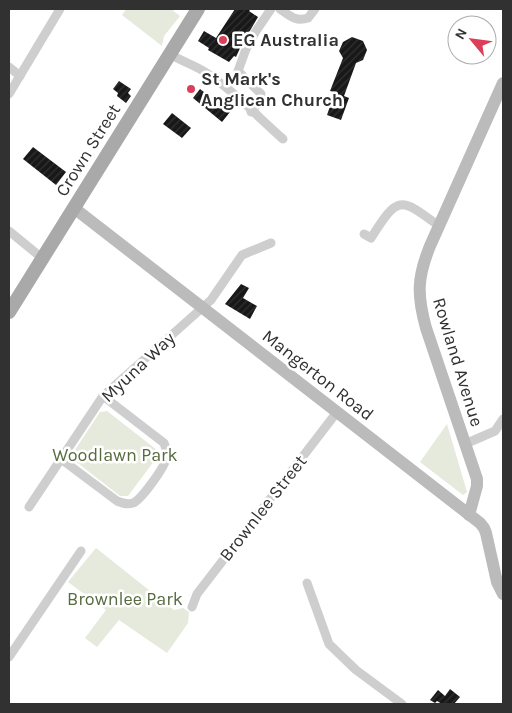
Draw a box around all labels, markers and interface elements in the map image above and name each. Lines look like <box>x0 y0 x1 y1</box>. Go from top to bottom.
north arrow <box>447 15 497 65</box>
text: N <box>451 25 471 42</box>
place label: EG Australia <box>233 29 339 51</box>
marker: EG Australia <box>217 34 229 46</box>
place label: St Mark's Anglican Church <box>201 68 343 111</box>
marker: St Mark's Anglican Church <box>185 83 197 95</box>
street label: Crown Street <box>51 99 125 200</box>
street label: Rowland Avenue <box>428 295 488 429</box>
street label: Mangerton Road <box>258 325 378 425</box>
street label: Myuna Way <box>96 327 180 407</box>
park label: Woodlawn Park <box>52 444 178 466</box>
street label: Brownlee Street <box>215 450 311 565</box>
park label: Brownlee Park <box>67 588 183 610</box>

